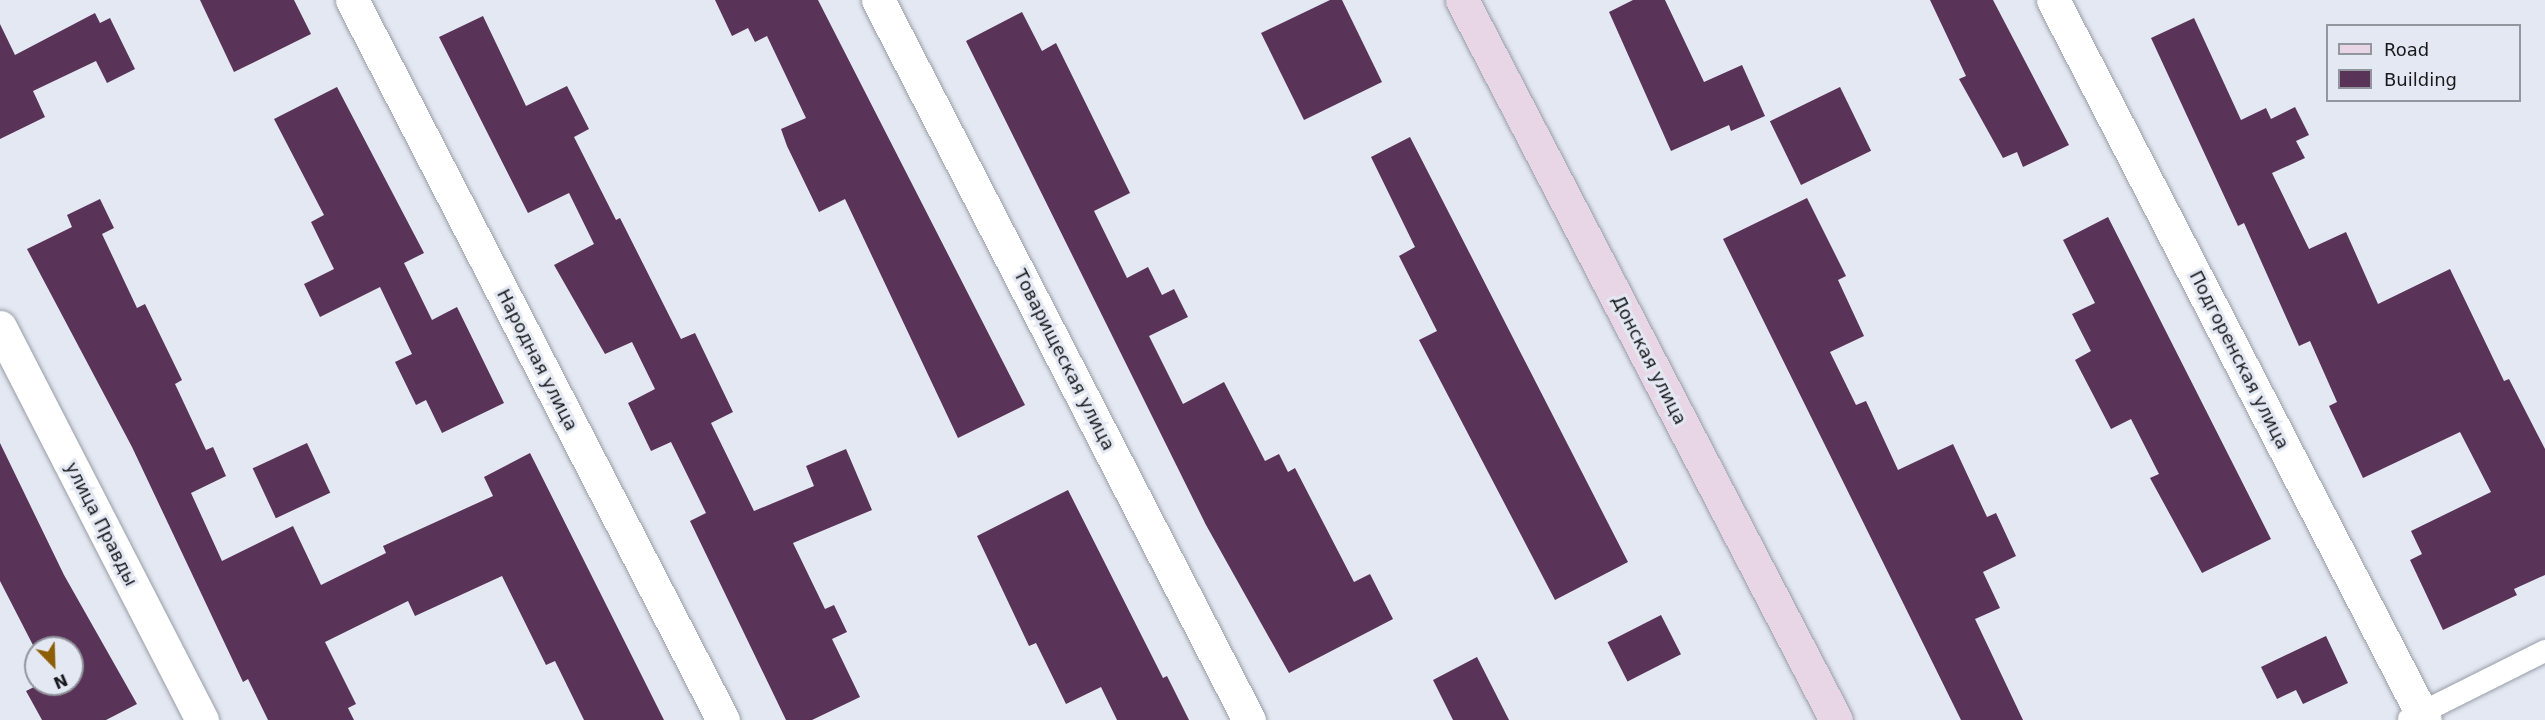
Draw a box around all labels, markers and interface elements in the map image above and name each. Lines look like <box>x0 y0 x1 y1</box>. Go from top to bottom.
legend <box>2326 24 2521 102</box>
text: Road <box>2384 39 2429 60</box>
text: Building <box>2384 69 2457 90</box>
street label: Товарищеская улица <box>1009 266 1119 454</box>
street label: Подгоренская улица <box>2185 267 2293 453</box>
street label: Народная улица <box>492 286 582 434</box>
street label: Донская улица <box>1607 292 1691 428</box>
street label: улица Правды <box>60 458 142 590</box>
north arrow <box>24 636 84 696</box>
text: N <box>51 670 70 693</box>

